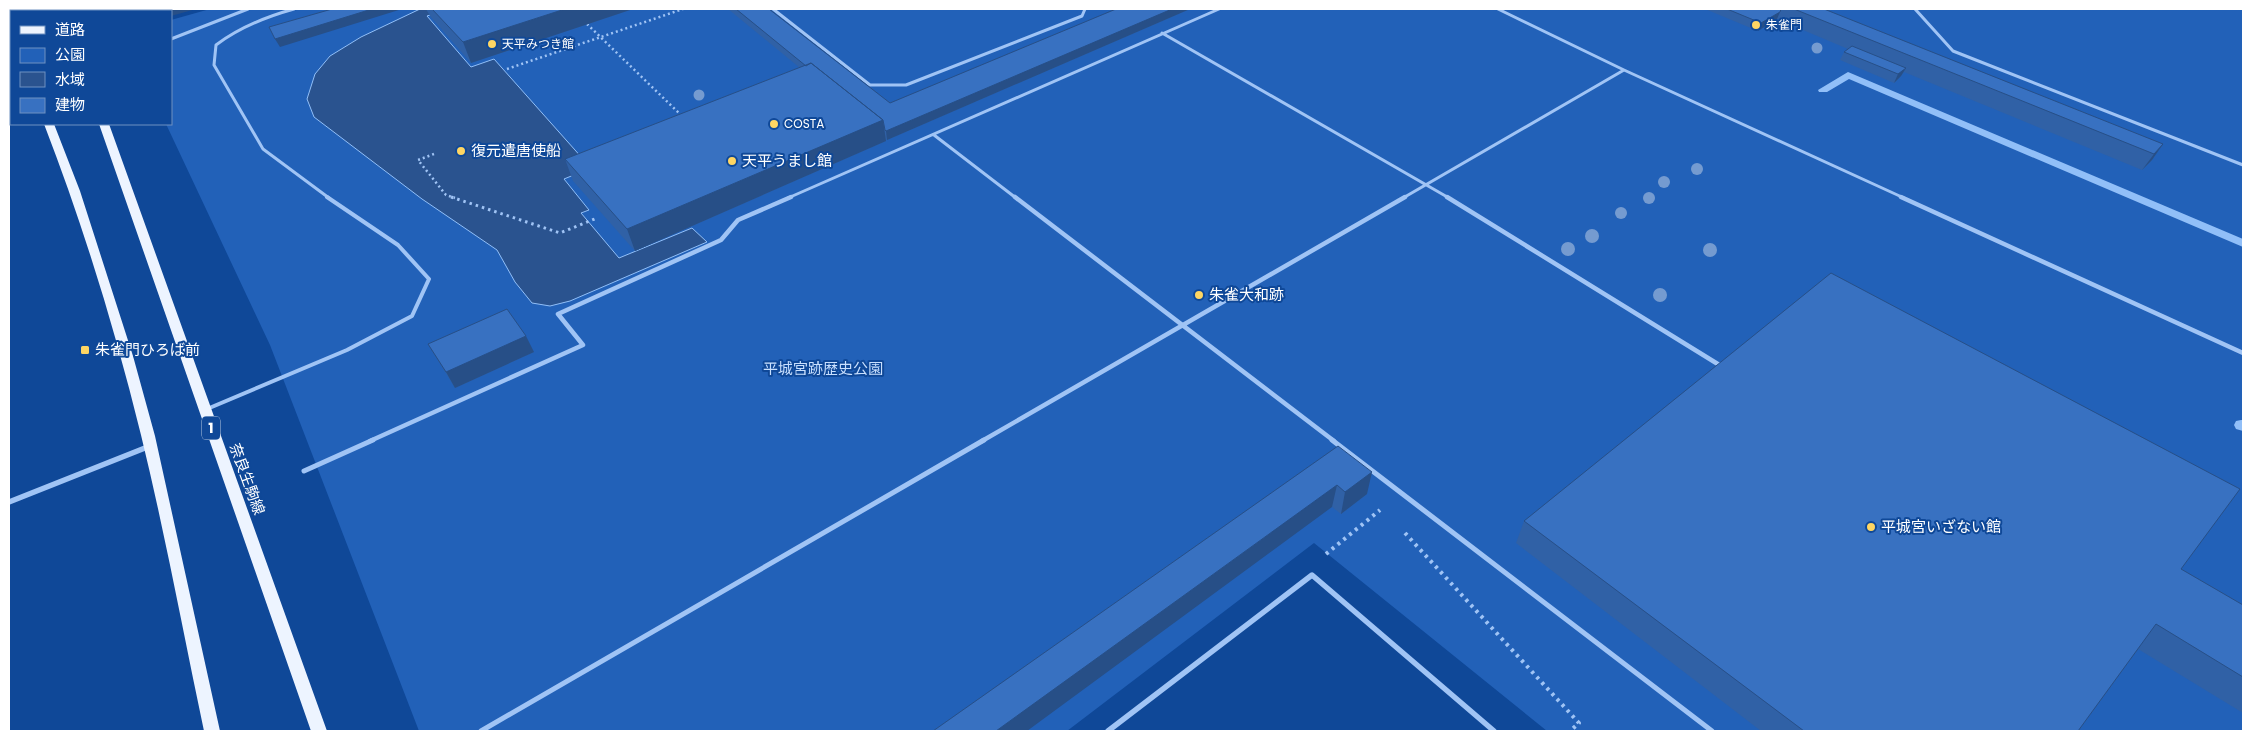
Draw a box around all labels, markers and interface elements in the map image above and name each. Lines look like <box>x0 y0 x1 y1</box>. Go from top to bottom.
legend <box>10 10 172 125</box>
place label: 朱雀門 <box>1766 16 1802 33</box>
text: 道路 <box>55 19 85 40</box>
marker: 朱雀門 <box>1750 19 1762 31</box>
place label: 天平みつき館 <box>502 35 574 52</box>
marker: 天平みつき館 <box>486 38 498 50</box>
text: 公園 <box>55 44 85 65</box>
text: 水域 <box>55 69 85 90</box>
text: 建物 <box>55 94 85 115</box>
place label: COSTA <box>784 115 824 132</box>
marker: COSTA <box>768 118 780 130</box>
place label: 復元遣唐使船 <box>471 140 561 161</box>
marker: 復元遣唐使船 <box>455 145 467 157</box>
place label: 天平うまし館 <box>742 150 832 171</box>
marker: 天平うまし館 <box>726 155 738 167</box>
place label: 朱雀大和跡 <box>1209 284 1284 305</box>
marker: 朱雀大和跡 <box>1193 289 1205 301</box>
place label: 朱雀門ひろば前 <box>95 339 200 360</box>
marker: 朱雀門ひろば前 <box>79 344 91 356</box>
park label: 平城宮跡歴史公園 <box>763 358 883 379</box>
road number: 1 <box>202 416 220 439</box>
street label: 奈良生駒線 <box>225 440 270 518</box>
place label: 平城宮いざない館 <box>1881 516 2001 537</box>
marker: 平城宮いざない館 <box>1865 521 1877 533</box>

